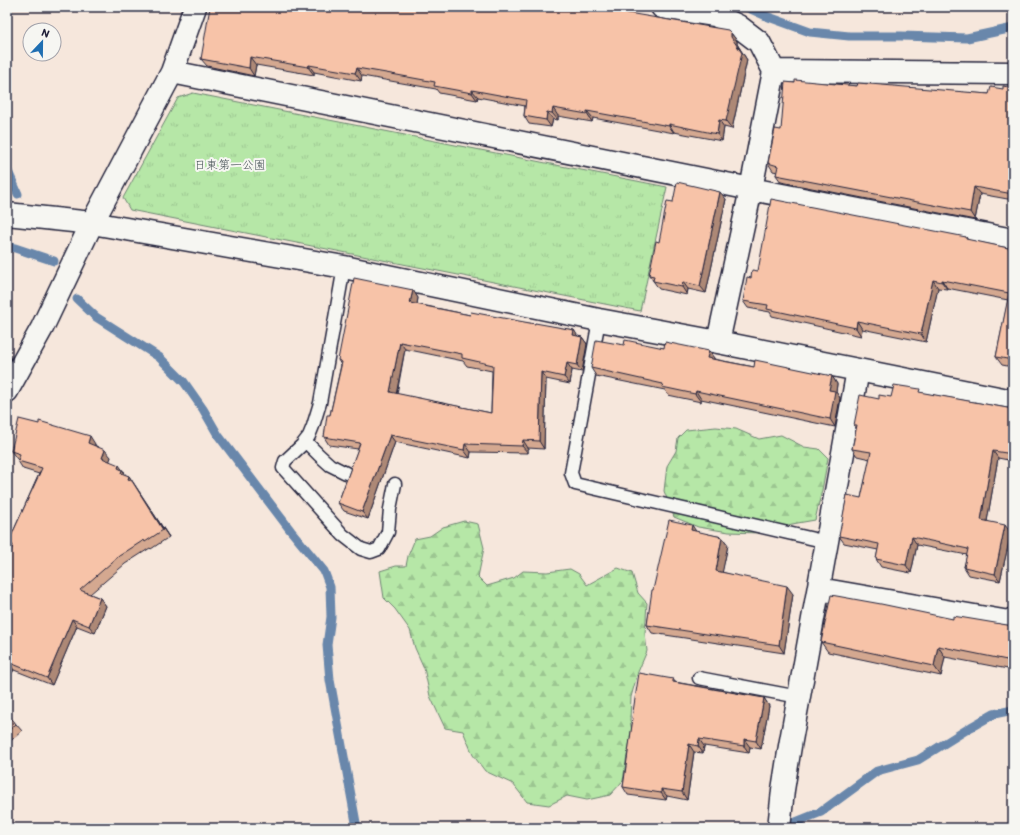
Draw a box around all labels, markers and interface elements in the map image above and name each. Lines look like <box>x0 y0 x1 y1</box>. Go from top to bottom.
north arrow <box>22 22 62 62</box>
text: N <box>40 26 51 41</box>
park label: 日東第一公園 <box>194 158 266 172</box>

